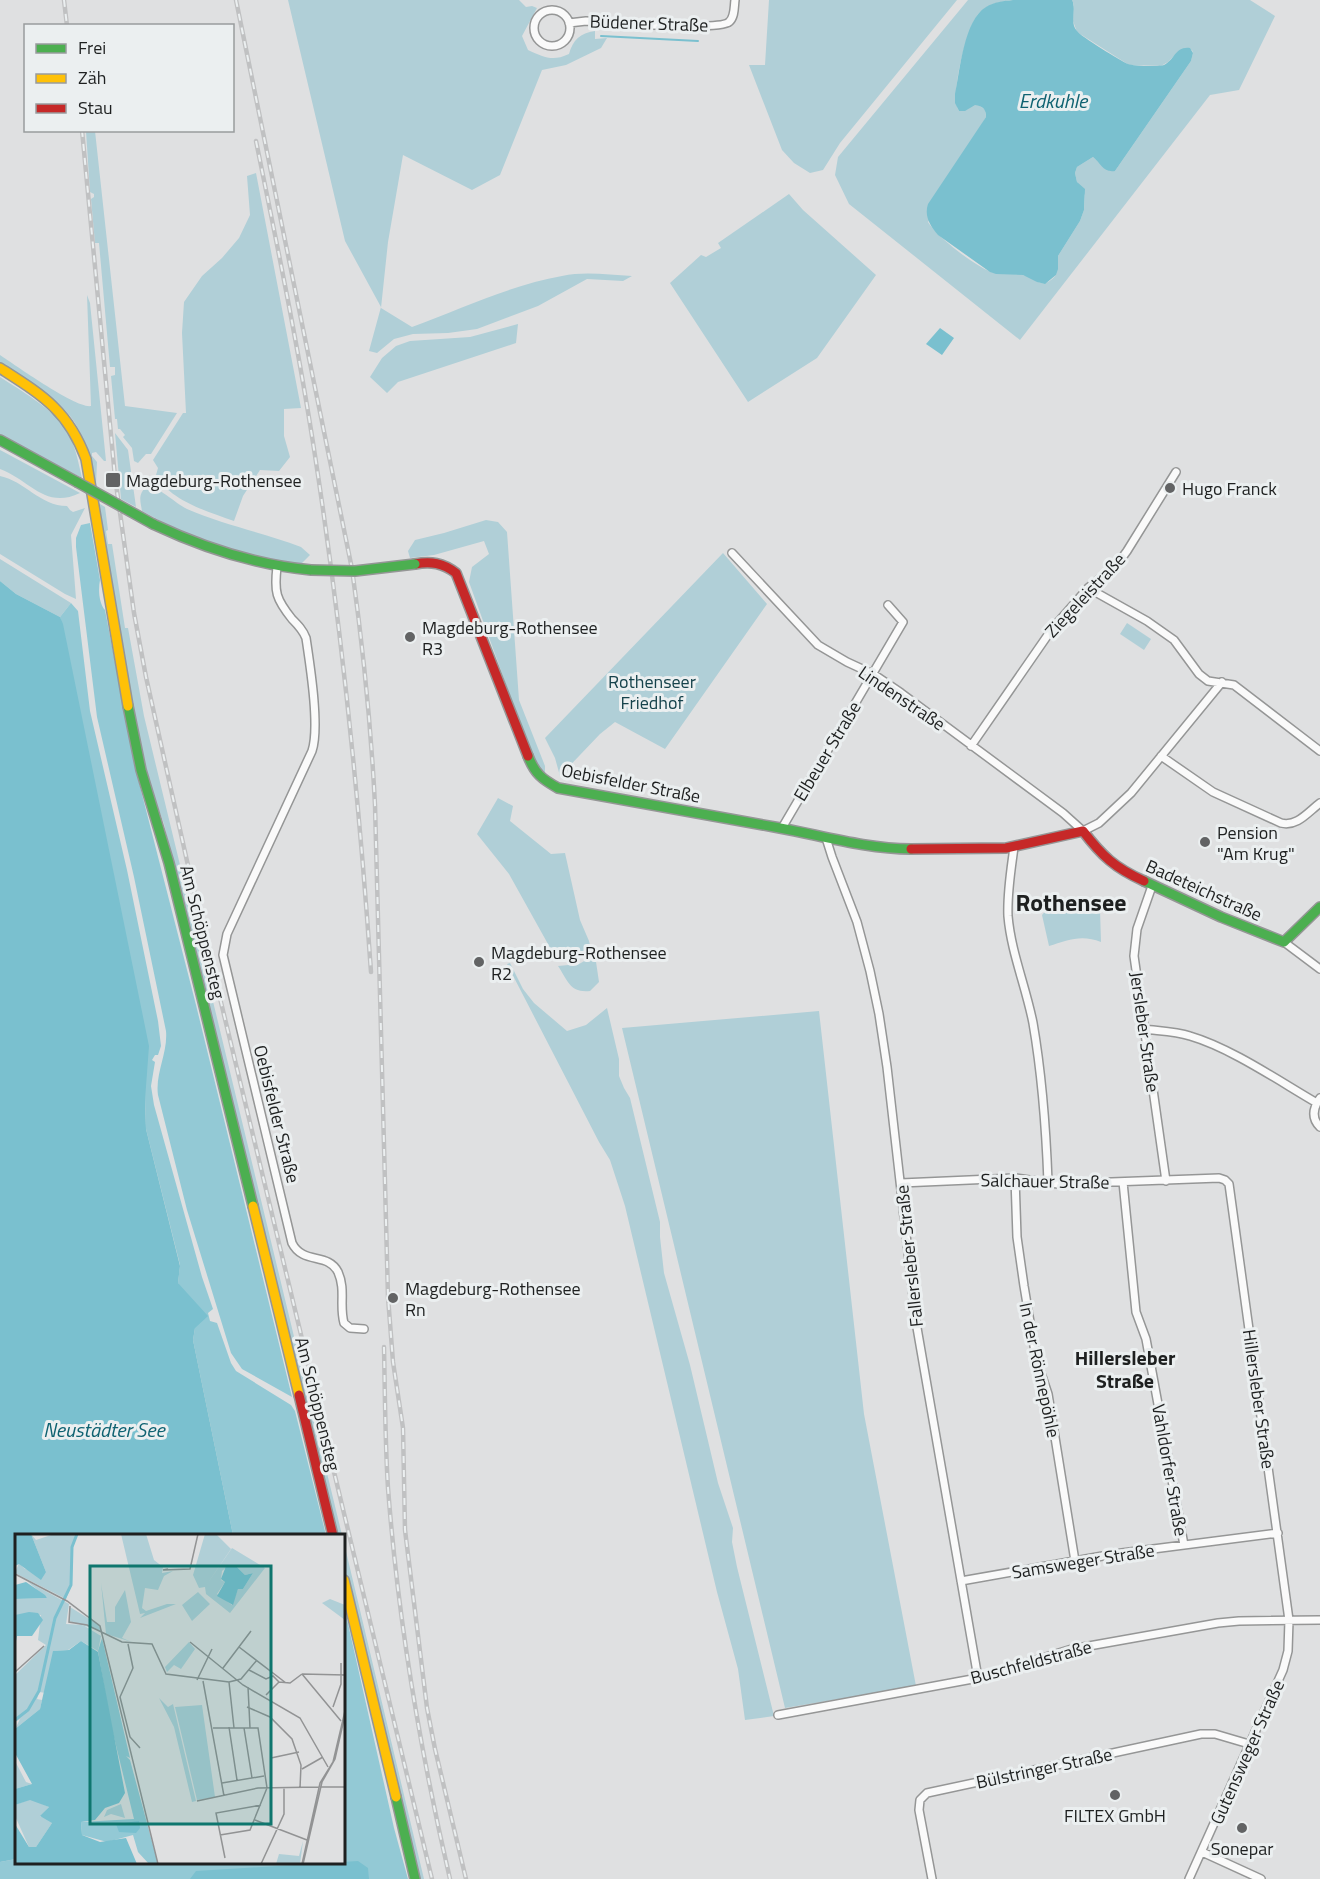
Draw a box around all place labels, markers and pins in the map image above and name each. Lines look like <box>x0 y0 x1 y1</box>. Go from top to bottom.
place label: Magdeburg-Rothensee <box>126 467 302 494</box>
marker: Magdeburg-Rothensee <box>104 471 122 489</box>
place label: Hugo Franck <box>1182 475 1277 502</box>
marker: Hugo Franck <box>1163 481 1177 495</box>
place label: Magdeburg-Rothensee R3 <box>422 614 598 662</box>
marker: Magdeburg-Rothensee R3 <box>403 630 417 644</box>
place label: Pension "Am Krug" <box>1217 819 1295 867</box>
marker: Pension "Am Krug" <box>1198 835 1212 849</box>
place label: Magdeburg-Rothensee R2 <box>491 939 667 987</box>
marker: Magdeburg-Rothensee R2 <box>472 955 486 969</box>
place label: Magdeburg-Rothensee Rn <box>405 1275 581 1323</box>
marker: Magdeburg-Rothensee Rn <box>386 1291 400 1305</box>
marker: FILTEX GmbH <box>1108 1788 1122 1802</box>
place label: FILTEX GmbH <box>1064 1802 1166 1829</box>
marker: Sonepar <box>1235 1821 1249 1835</box>
place label: Sonepar <box>1211 1835 1273 1862</box>

